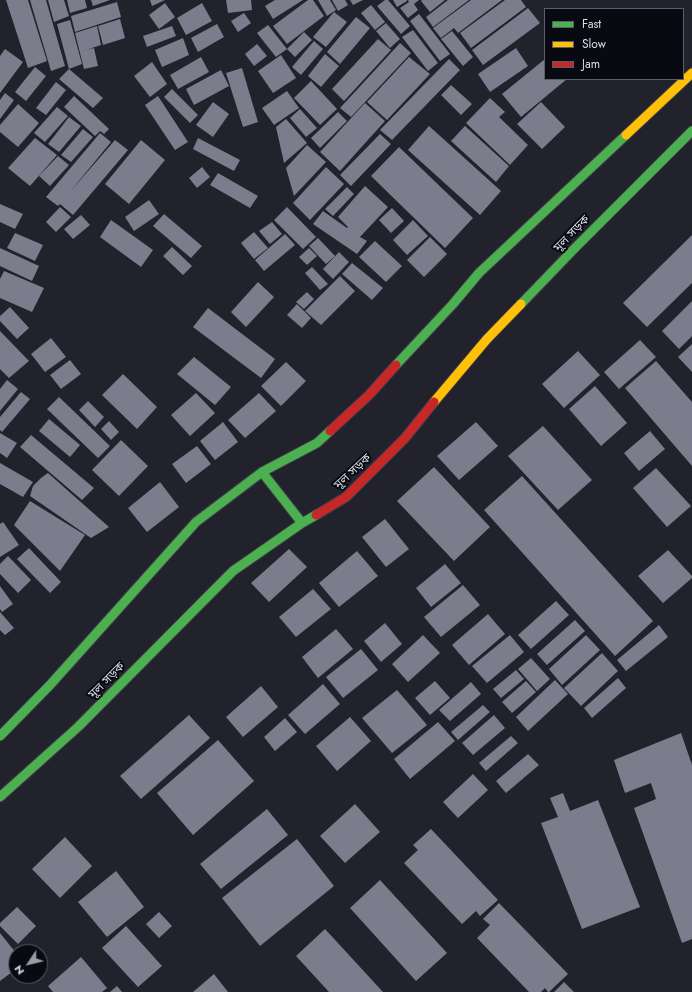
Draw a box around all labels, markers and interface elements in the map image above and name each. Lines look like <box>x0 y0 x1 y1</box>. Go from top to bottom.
legend <box>544 8 684 80</box>
text: Fast <box>582 15 601 33</box>
text: Slow <box>582 35 606 53</box>
text: Jam <box>582 55 600 73</box>
street label: মূল সড়ক <box>551 213 593 255</box>
street label: মূল সড়ক <box>331 451 375 493</box>
street label: মূল সড়ক <box>86 660 128 702</box>
north arrow <box>8 944 48 984</box>
text: N <box>10 962 28 978</box>

